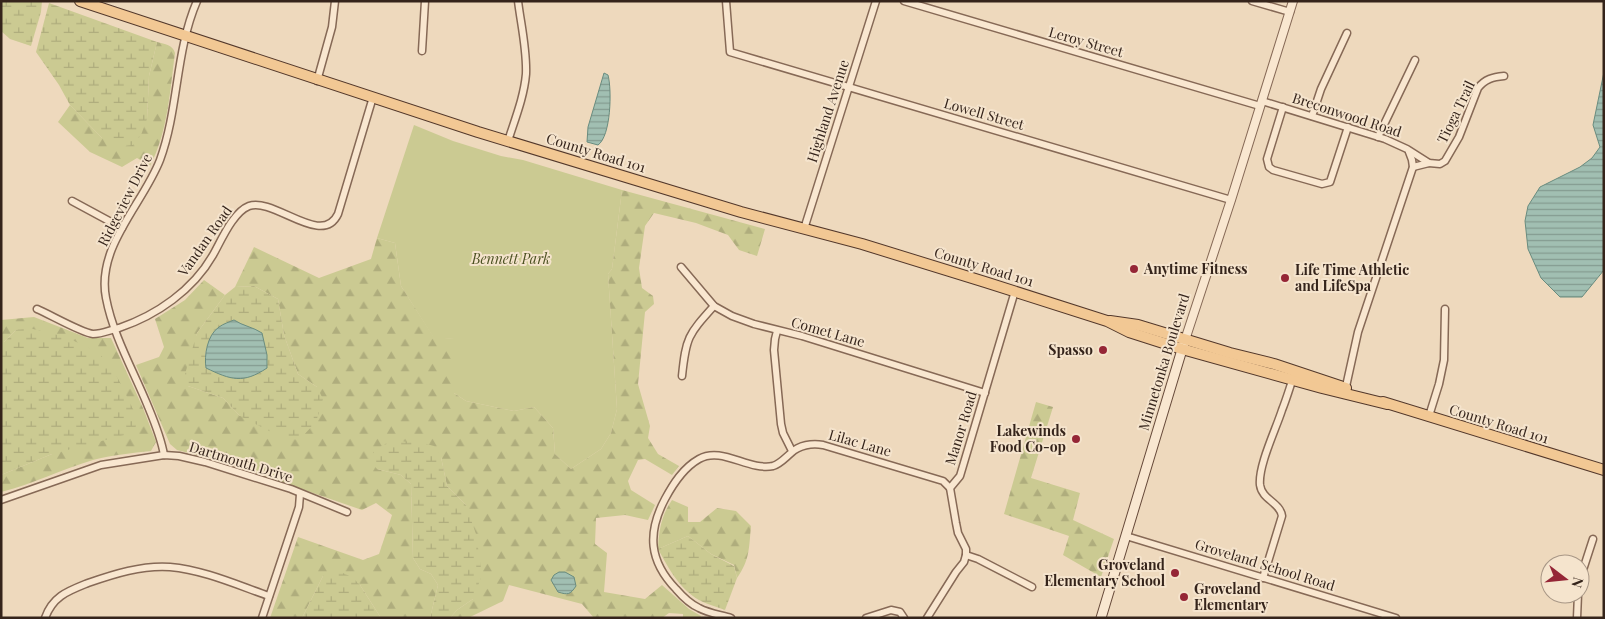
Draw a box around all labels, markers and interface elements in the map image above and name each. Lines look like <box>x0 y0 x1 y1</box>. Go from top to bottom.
street label: Leroy Street <box>1047 22 1127 61</box>
street label: Highland Avenue <box>802 57 853 165</box>
street label: Tioga Trail <box>1432 77 1479 146</box>
street label: Breconwood Road <box>1290 88 1404 141</box>
street label: Lowell Street <box>942 93 1027 134</box>
street label: County Road 101 <box>544 128 648 177</box>
street label: Ridgeview Drive <box>93 150 156 249</box>
street label: Vandan Road <box>173 202 236 281</box>
street label: County Road 101 <box>932 242 1036 291</box>
park label: Bennett Park <box>471 249 550 268</box>
place label: Anytime Fitness <box>1143 259 1248 278</box>
place label: Life Time Athletic and LifeSpa <box>1295 260 1409 295</box>
marker: Anytime Fitness <box>1128 263 1140 275</box>
marker: Life Time Athletic and LifeSpa <box>1279 272 1291 284</box>
street label: Minnetonka Boulevard <box>1134 291 1193 433</box>
street label: Comet Lane <box>789 312 867 351</box>
place label: Spasso <box>1048 340 1093 359</box>
marker: Spasso <box>1097 344 1109 356</box>
street label: Manor Road <box>940 389 981 467</box>
street label: County Road 101 <box>1447 399 1551 448</box>
place label: Lakewinds Food Co-op <box>990 421 1066 456</box>
street label: Lilac Lane <box>827 425 894 461</box>
marker: Lakewinds Food Co-op <box>1070 433 1082 445</box>
street label: Dartmouth Drive <box>187 437 295 486</box>
street label: Groveland School Road <box>1193 534 1337 595</box>
north arrow <box>1540 554 1590 604</box>
place label: Groveland Elementary School <box>1044 555 1166 590</box>
marker: Groveland Elementary School <box>1169 567 1181 579</box>
text: N <box>1567 575 1589 590</box>
place label: Groveland Elementary <box>1194 579 1269 614</box>
marker: Groveland Elementary <box>1178 591 1190 603</box>

